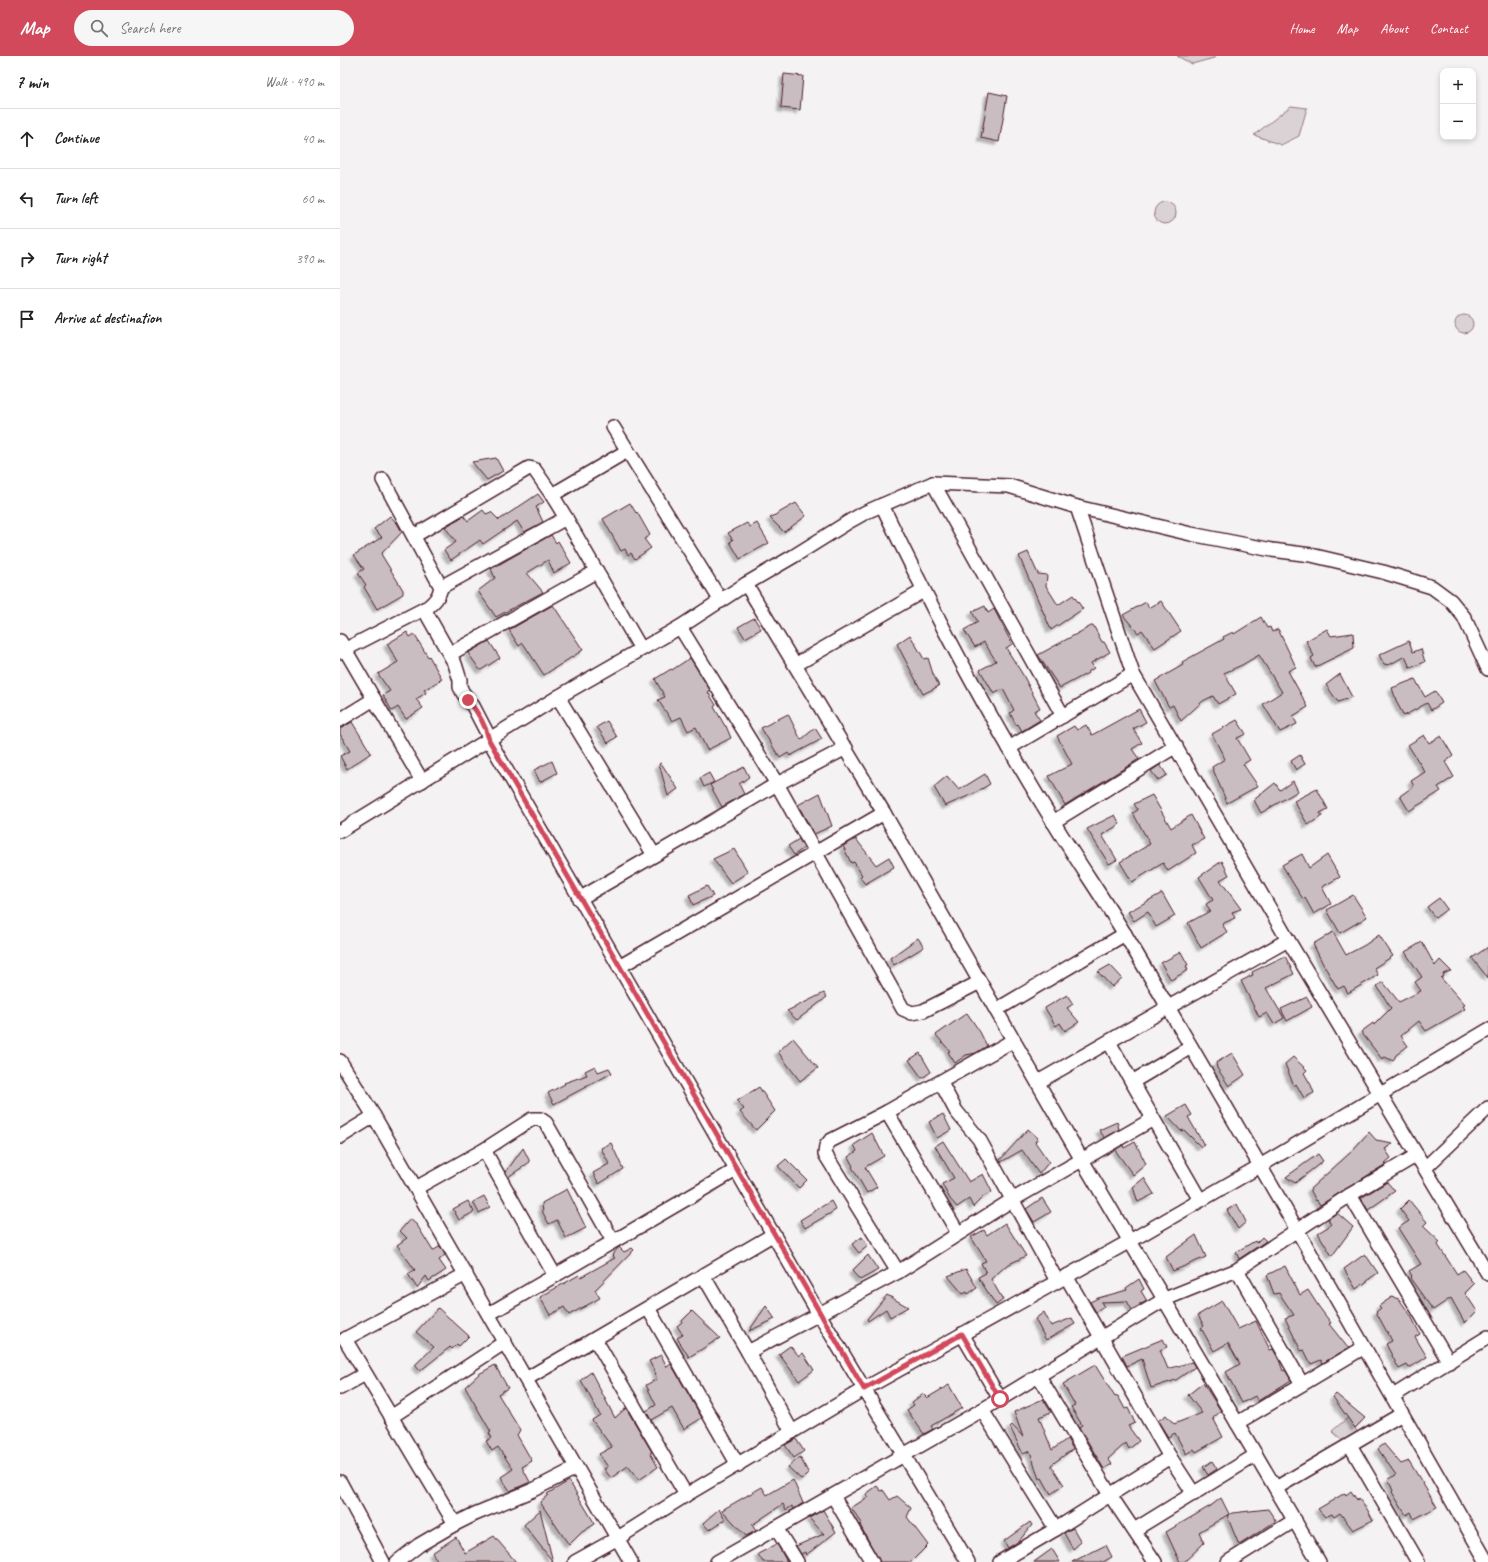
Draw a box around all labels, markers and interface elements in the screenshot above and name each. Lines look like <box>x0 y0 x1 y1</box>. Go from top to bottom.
search box <box>74 10 354 46</box>
text: Map <box>20 16 50 40</box>
icon: search <box>88 17 110 39</box>
text: Search here <box>120 19 181 38</box>
text: Home <box>1289 20 1315 37</box>
text: Map <box>1337 20 1358 37</box>
text: About <box>1380 20 1408 37</box>
text: Contact <box>1430 20 1468 37</box>
map controls <box>1440 68 1476 140</box>
button: + <box>1440 68 1476 104</box>
text: 7 min <box>16 72 49 93</box>
text: Walk · 490 m <box>265 74 324 90</box>
button: − <box>1440 104 1476 140</box>
icon: ahead <box>16 128 38 150</box>
text: Continue <box>54 129 99 148</box>
text: 40 m <box>302 131 324 147</box>
icon: left <box>16 188 38 210</box>
text: Turn left <box>54 189 97 208</box>
text: 60 m <box>302 191 324 207</box>
icon: right <box>16 248 38 270</box>
text: Turn right <box>54 249 107 268</box>
text: 390 m <box>296 251 324 267</box>
icon: arrive <box>16 308 38 330</box>
text: Arrive at destination <box>54 309 161 328</box>
route end <box>459 691 477 709</box>
route start <box>991 1390 1009 1408</box>

